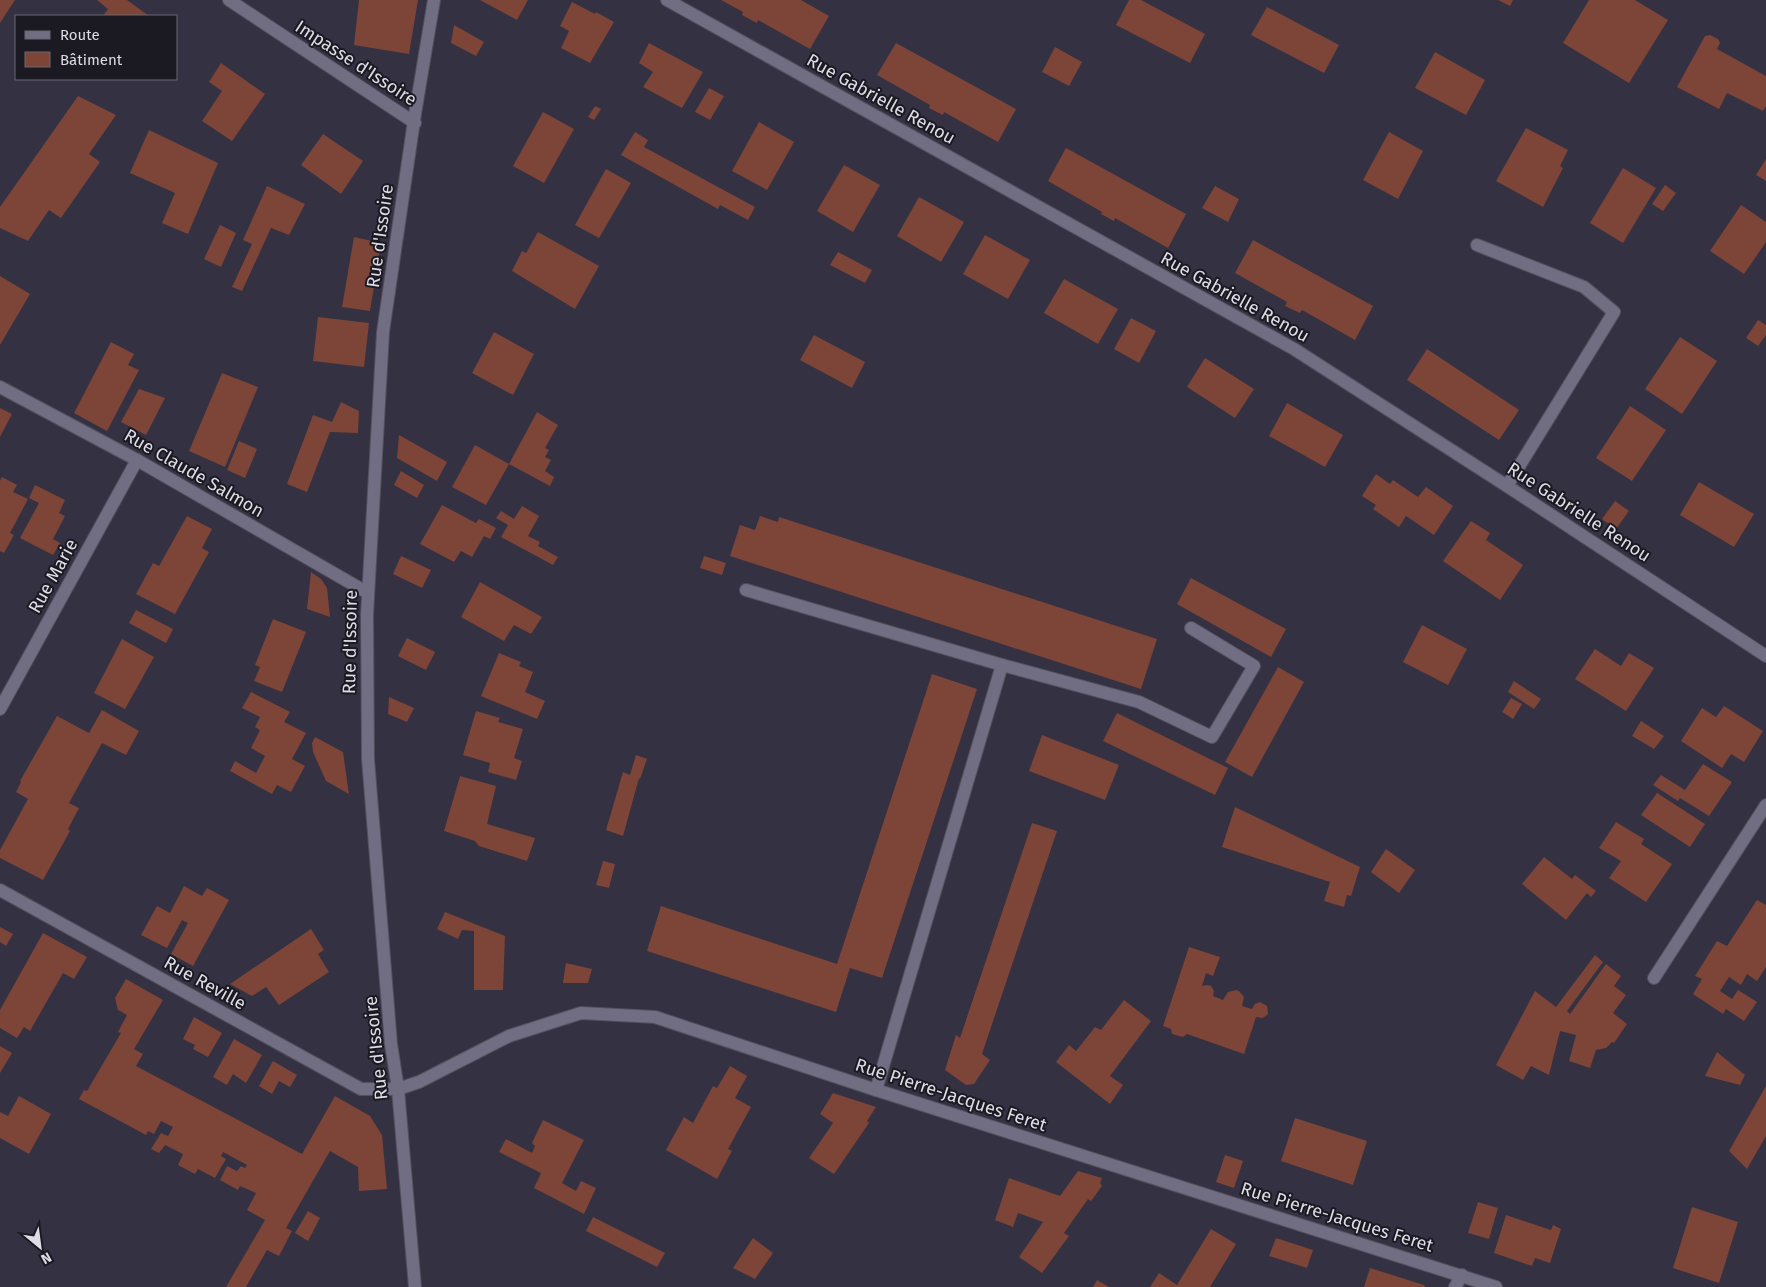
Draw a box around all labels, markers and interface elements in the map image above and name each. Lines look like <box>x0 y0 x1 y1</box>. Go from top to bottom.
legend <box>15 15 178 80</box>
street label: Impasse d'Issoire <box>291 16 421 110</box>
text: Route <box>60 26 100 44</box>
street label: Rue Gabrielle Renou <box>803 49 959 149</box>
text: Bâtiment <box>60 51 123 69</box>
street label: Rue d'Issoire <box>362 183 398 289</box>
street label: Rue Gabrielle Renou <box>1157 247 1313 347</box>
street label: Rue Claude Salmon <box>120 424 268 522</box>
street label: Rue Gabrielle Renou <box>1503 457 1655 567</box>
street label: Rue Marie <box>24 535 82 617</box>
street label: Rue d'Issoire <box>338 590 362 694</box>
street label: Rue Reville <box>160 951 250 1015</box>
street label: Rue d'Issoire <box>360 995 392 1101</box>
street label: Rue Pierre-Jacques Feret <box>852 1054 1050 1137</box>
street label: Rue Pierre-Jacques Feret <box>1238 1177 1436 1257</box>
north arrow <box>15 1222 65 1272</box>
text: N <box>38 1248 54 1268</box>

